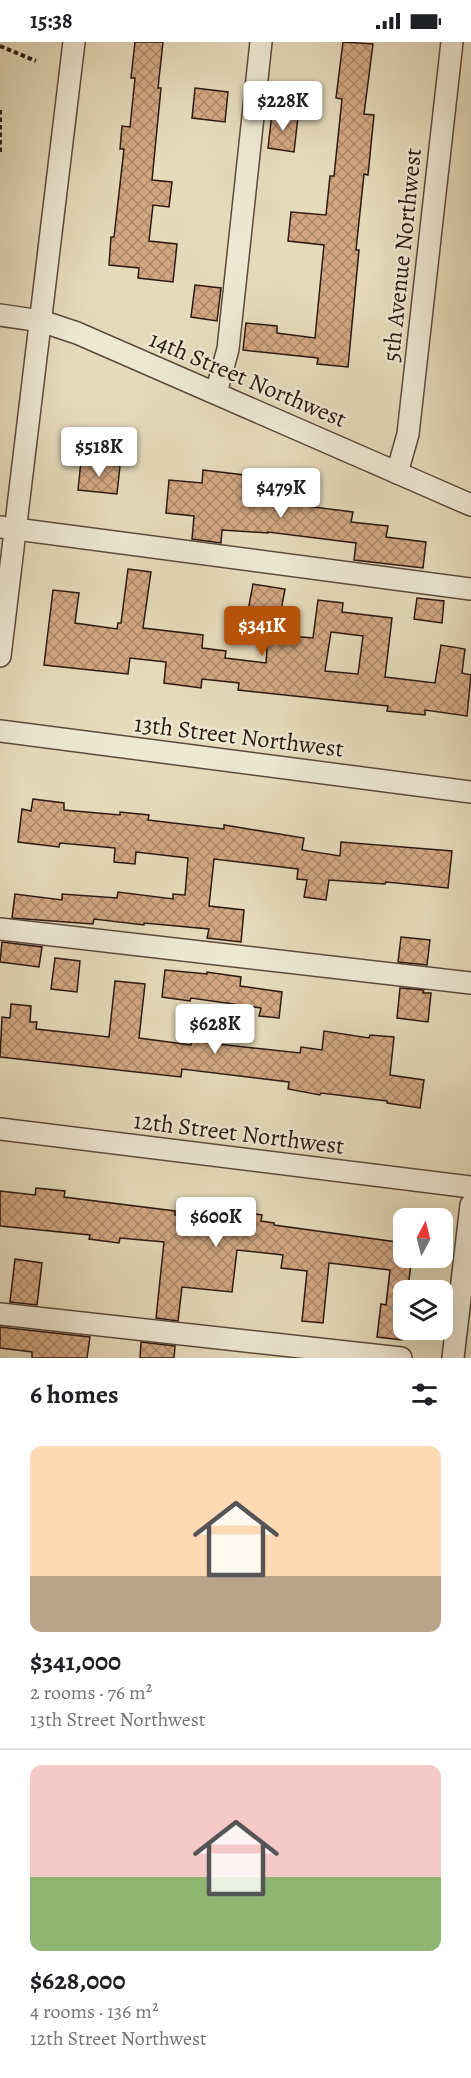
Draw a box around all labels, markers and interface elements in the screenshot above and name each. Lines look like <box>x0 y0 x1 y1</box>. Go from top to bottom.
text: 15:38 <box>30 6 73 36</box>
pin: $228K <box>241 81 325 132</box>
text: $228K <box>257 87 309 114</box>
street label: 5th Avenue Northwest <box>375 146 429 364</box>
street label: 14th Street Northwest <box>144 323 352 435</box>
pin: $518K <box>57 427 141 478</box>
text: $518K <box>75 433 123 460</box>
pin: $479K <box>239 468 323 519</box>
text: $479K <box>256 474 306 501</box>
pin: $341K <box>220 606 304 657</box>
text: $341K <box>238 612 286 639</box>
street label: 13th Street Northwest <box>133 707 345 765</box>
pin: $628K <box>173 1004 257 1055</box>
text: $628K <box>189 1010 241 1037</box>
street label: 12th Street Northwest <box>132 1104 346 1162</box>
pin: $600K <box>174 1197 258 1248</box>
text: $600K <box>190 1203 242 1230</box>
north arrow <box>393 1208 453 1268</box>
map controls <box>393 1208 453 1340</box>
button: layers <box>393 1280 453 1340</box>
text: 6 homes <box>30 1377 119 1412</box>
icon: filters <box>408 1378 441 1411</box>
icon: home <box>182 1485 290 1593</box>
text: $341,000 <box>30 1644 121 1679</box>
text: 2 rooms · 76 m² <box>30 1679 152 1706</box>
text: 13th Street Northwest <box>30 1706 205 1733</box>
icon: home <box>182 1804 290 1912</box>
text: $628,000 <box>30 1963 126 1998</box>
text: 4 rooms · 136 m² <box>30 1998 159 2025</box>
text: 12th Street Northwest <box>30 2025 207 2052</box>

